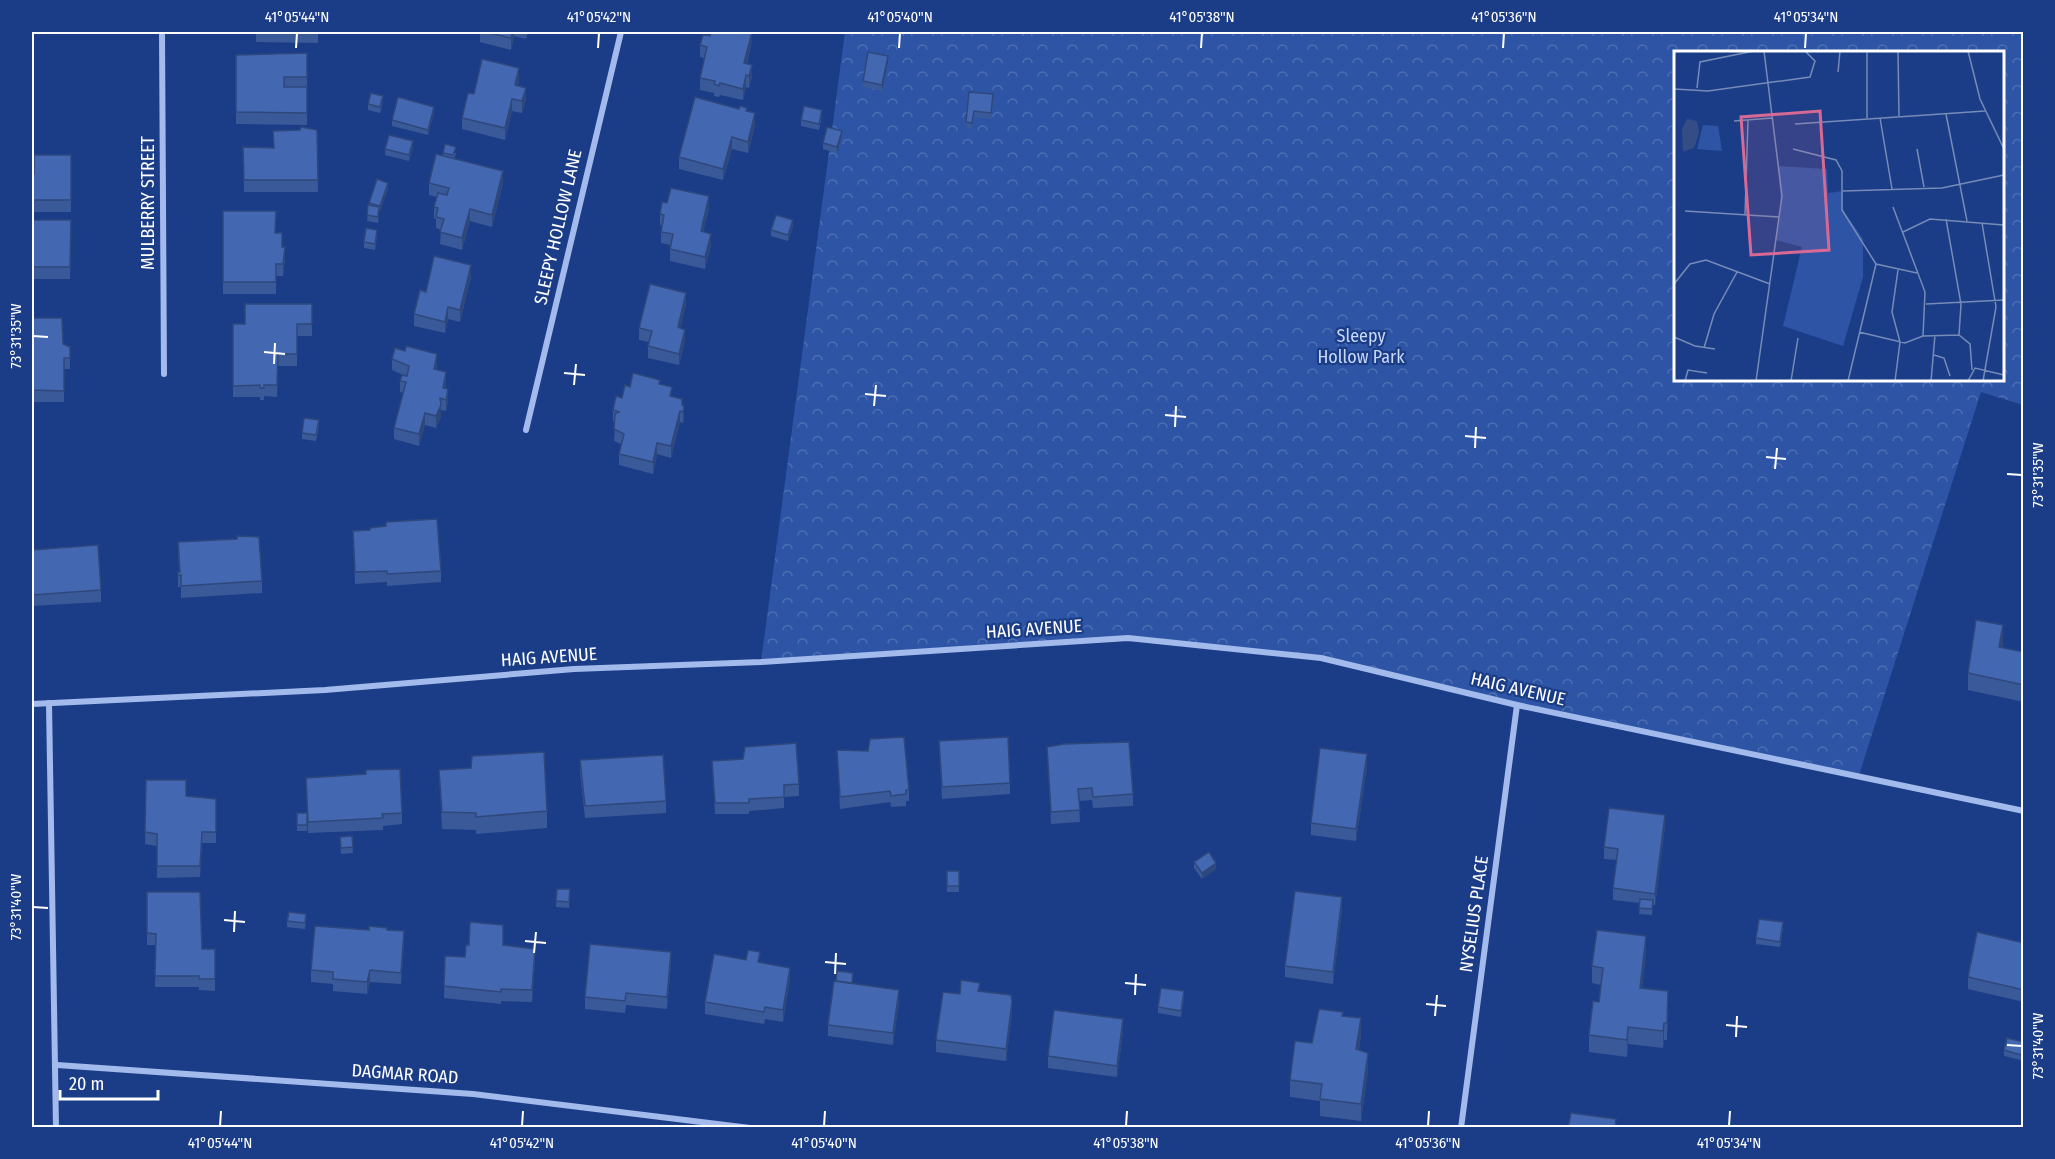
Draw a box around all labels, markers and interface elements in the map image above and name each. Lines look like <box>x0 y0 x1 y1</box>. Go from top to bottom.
text: 41°05'44"N <box>265 8 329 26</box>
text: 41°05'42"N <box>567 8 631 26</box>
text: 41°05'40"N <box>867 8 933 26</box>
text: 41°05'38"N <box>1169 8 1235 26</box>
text: 41°05'36"N <box>1471 8 1537 26</box>
text: 41°05'34"N <box>1774 8 1838 26</box>
inset map <box>1674 51 2004 381</box>
street label: MULBERRY STREET <box>137 135 159 270</box>
street label: SLEEPY HOLLOW LANE <box>529 147 587 307</box>
text: 73°31'35"W <box>7 303 25 369</box>
park label: Sleepy Hollow Park <box>1317 325 1405 368</box>
text: 73°31'35"W <box>2029 442 2047 508</box>
street label: HAIG AVENUE <box>985 615 1083 643</box>
street label: HAIG AVENUE <box>500 643 598 671</box>
street label: HAIG AVENUE <box>1469 667 1567 711</box>
street label: NYSELIUS PLACE <box>1455 854 1493 974</box>
text: 73°31'40"W <box>7 874 25 940</box>
text: 73°31'40"W <box>2029 1013 2047 1079</box>
street label: DAGMAR ROAD <box>351 1059 459 1089</box>
scale bar <box>60 1063 158 1101</box>
text: 20 m <box>69 1073 104 1095</box>
text: 41°05'44"N <box>188 1134 252 1152</box>
text: 41°05'42"N <box>490 1134 554 1152</box>
text: 41°05'40"N <box>791 1134 857 1152</box>
text: 41°05'38"N <box>1093 1134 1159 1152</box>
text: 41°05'36"N <box>1395 1134 1461 1152</box>
text: 41°05'34"N <box>1697 1134 1761 1152</box>

